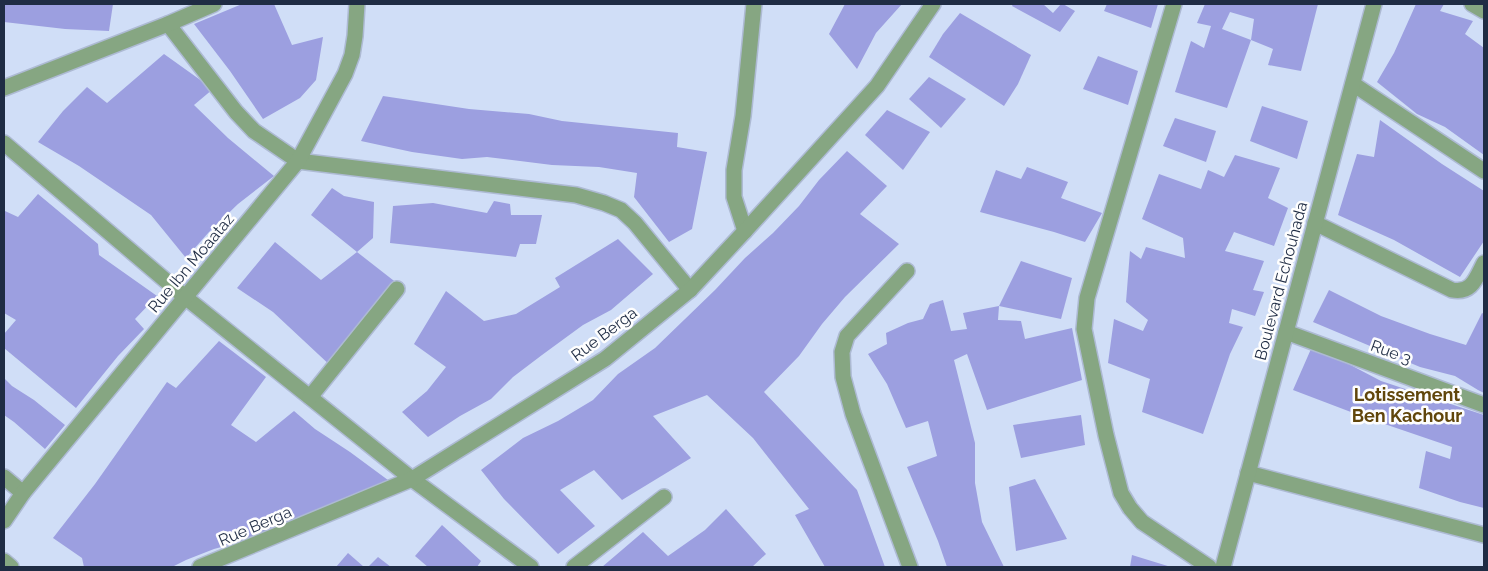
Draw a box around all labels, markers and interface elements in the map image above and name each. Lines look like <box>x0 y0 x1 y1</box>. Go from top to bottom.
street label: Boulevard Echouhada <box>1251 200 1311 362</box>
street label: Rue Ibn Moaataz <box>144 210 238 316</box>
street label: Rue Berga <box>567 303 641 365</box>
street label: Rue 3 <box>1368 336 1414 368</box>
district label: Lotissement Ben Kachour <box>1352 384 1462 426</box>
street label: Rue Berga <box>216 502 294 550</box>

